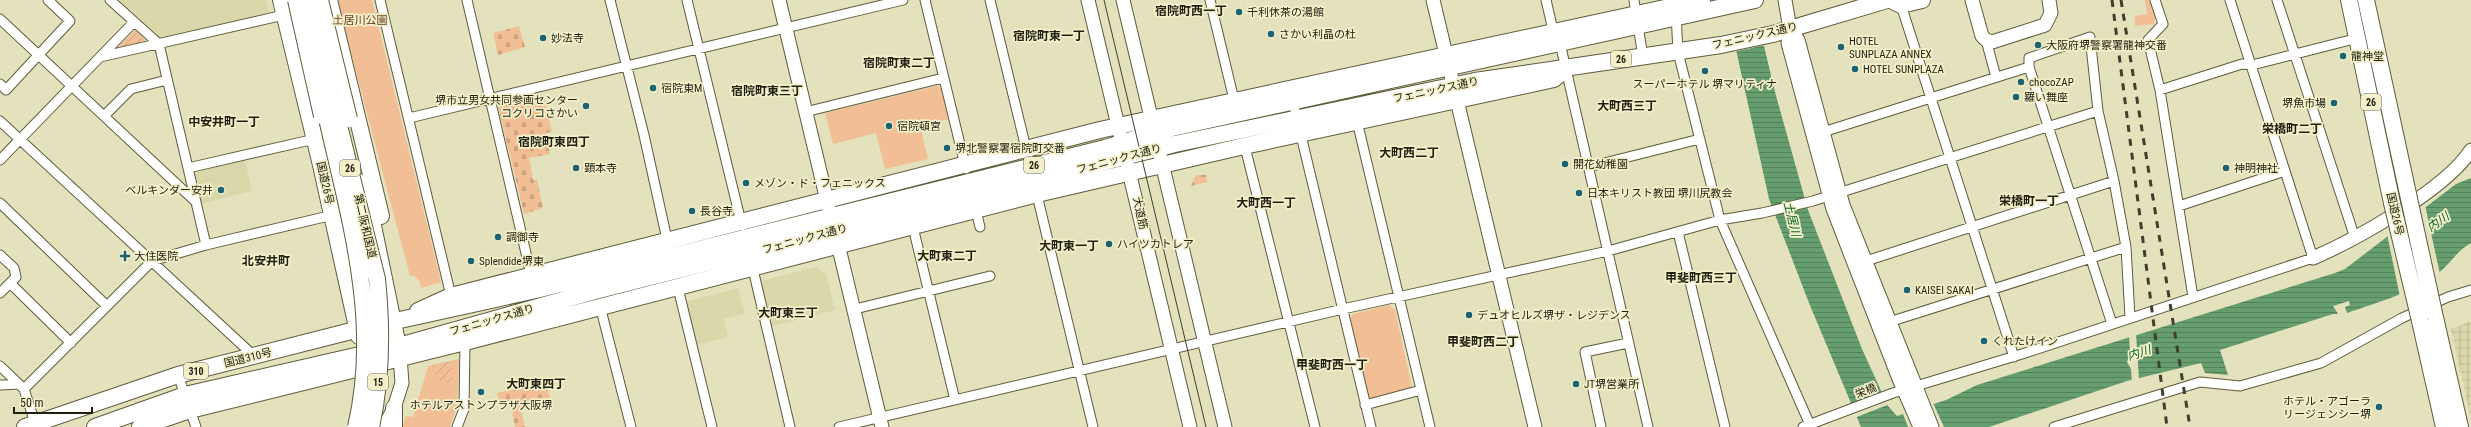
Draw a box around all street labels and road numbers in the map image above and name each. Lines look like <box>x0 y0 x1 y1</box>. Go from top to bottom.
street label: フェニックス通り <box>1711 20 1799 52</box>
road number: 26 <box>1611 51 1631 67</box>
street label: フェニックス通り <box>1392 75 1480 105</box>
road number: 26 <box>2361 94 2381 110</box>
street label: フェニックス通り <box>1075 141 1163 177</box>
road number: 26 <box>1024 157 1044 173</box>
street label: 国道26号 <box>314 160 336 206</box>
road number: 26 <box>340 160 360 176</box>
street label: 国道26号 <box>2384 191 2406 237</box>
street label: 第二阪和国道 <box>351 192 379 260</box>
street label: 大道筋 <box>1130 195 1150 231</box>
street label: フェニックス通り <box>761 221 849 257</box>
street label: フェニックス通り <box>448 302 536 338</box>
street label: 国道310号 <box>223 346 273 370</box>
road number: 310 <box>184 363 208 379</box>
road number: 15 <box>368 374 388 390</box>
street label: 栄橋 <box>1853 381 1879 401</box>

